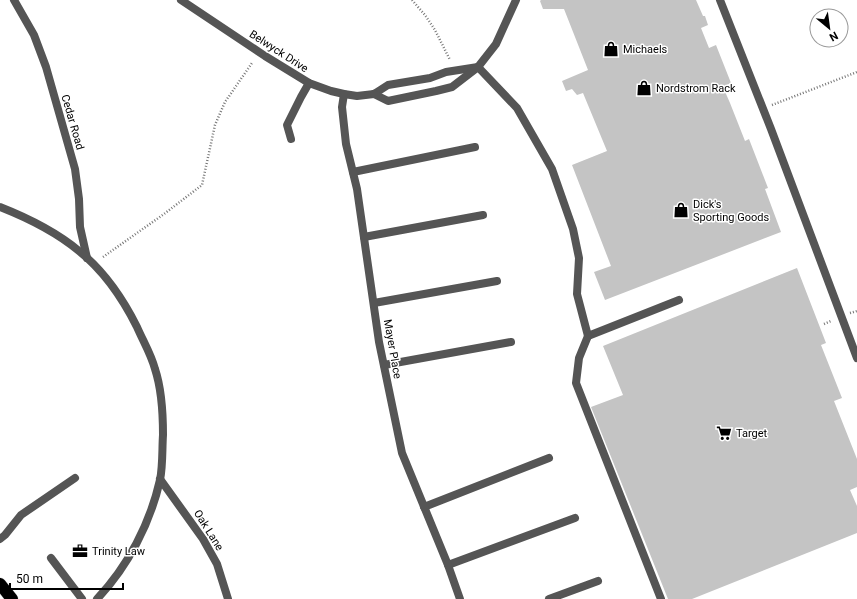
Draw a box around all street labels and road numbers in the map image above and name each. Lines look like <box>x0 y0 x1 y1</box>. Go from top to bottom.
street label: Belwyck Drive <box>247 28 311 75</box>
street label: Cedar Road <box>58 93 87 151</box>
street label: Mayer Place <box>381 318 404 380</box>
street label: Oak Lane <box>191 507 226 553</box>

